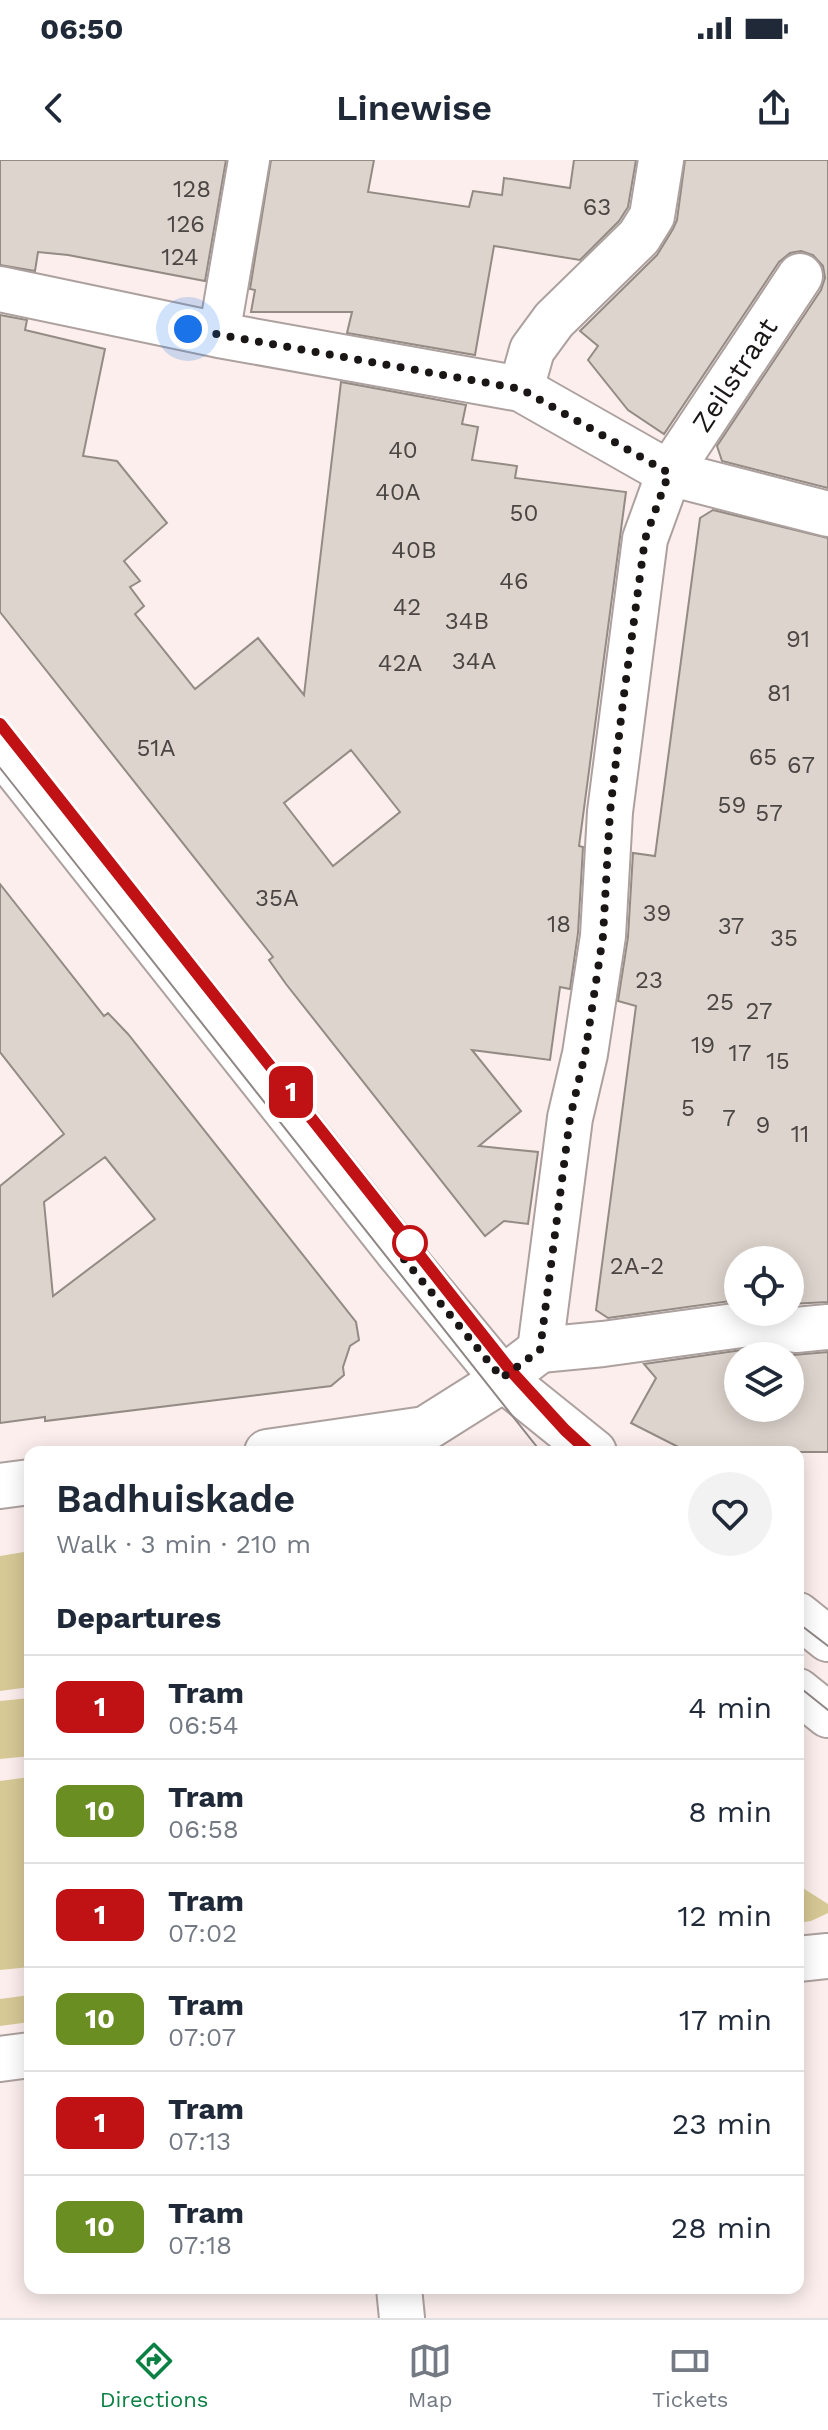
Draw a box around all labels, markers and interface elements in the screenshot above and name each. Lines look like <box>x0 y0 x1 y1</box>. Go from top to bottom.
text: 06:50 <box>40 11 124 46</box>
icon: back <box>32 86 76 130</box>
icon: share <box>752 86 796 130</box>
text: Linewise <box>336 87 492 129</box>
house number: 128 <box>173 175 211 203</box>
house number: 63 <box>583 193 611 221</box>
house number: 126 <box>167 210 205 238</box>
house number: 124 <box>161 243 199 271</box>
your location <box>168 309 208 349</box>
street label: Zeilstraat <box>685 311 784 438</box>
house number: 40 <box>388 436 418 464</box>
house number: 40A <box>375 478 421 506</box>
house number: 50 <box>510 499 538 527</box>
house number: 40B <box>391 536 437 564</box>
house number: 46 <box>499 567 529 595</box>
house number: 42 <box>393 593 421 621</box>
house number: 34B <box>445 607 489 635</box>
house number: 91 <box>786 625 810 653</box>
house number: 34A <box>452 647 496 675</box>
house number: 42A <box>378 649 422 677</box>
house number: 81 <box>767 679 791 707</box>
house number: 51A <box>136 734 176 762</box>
house number: 65 <box>749 743 777 771</box>
house number: 67 <box>787 751 815 779</box>
house number: 59 <box>718 791 746 819</box>
house number: 57 <box>755 799 783 827</box>
house number: 35A <box>255 884 299 912</box>
house number: 39 <box>643 899 671 927</box>
house number: 18 <box>547 910 571 938</box>
house number: 37 <box>718 912 744 940</box>
house number: 35 <box>770 924 798 952</box>
house number: 23 <box>635 966 663 994</box>
house number: 25 <box>706 988 734 1016</box>
house number: 27 <box>746 997 772 1025</box>
house number: 19 <box>691 1031 715 1059</box>
house number: 17 <box>729 1039 751 1067</box>
house number: 15 <box>766 1047 790 1075</box>
line badge: 1 <box>265 1066 317 1118</box>
text: 1 <box>285 1075 297 1108</box>
house number: 5 <box>681 1094 695 1122</box>
house number: 7 <box>722 1104 736 1132</box>
house number: 9 <box>756 1111 770 1139</box>
house number: 11 <box>791 1120 809 1148</box>
unlabelled marker <box>393 1226 427 1260</box>
map controls <box>724 1246 804 1422</box>
button: locate <box>724 1246 804 1326</box>
house number: 2A-2 <box>610 1252 664 1280</box>
button: layers <box>724 1342 804 1422</box>
button: heart <box>688 1472 772 1556</box>
text: Badhuiskade <box>56 1477 295 1521</box>
text: Walk · 3 min · 210 m <box>56 1529 311 1559</box>
text: Departures <box>56 1600 221 1635</box>
text: Tram <box>168 1675 244 1710</box>
text: 1 <box>94 1690 106 1723</box>
text: 4 min <box>688 1690 772 1725</box>
text: 06:54 <box>168 1710 239 1740</box>
text: Tram <box>168 1779 244 1814</box>
text: 10 <box>85 1794 115 1827</box>
text: 8 min <box>688 1794 772 1829</box>
text: 06:58 <box>168 1814 239 1844</box>
text: Tram <box>168 1883 244 1918</box>
text: 1 <box>94 1898 106 1931</box>
text: 12 min <box>677 1898 772 1933</box>
text: 07:02 <box>168 1918 237 1948</box>
text: Tram <box>168 1987 244 2022</box>
text: 10 <box>85 2002 115 2035</box>
text: 17 min <box>679 2002 772 2037</box>
text: 07:07 <box>168 2022 236 2052</box>
text: Tram <box>168 2091 244 2126</box>
text: 1 <box>94 2106 106 2139</box>
text: 23 min <box>672 2106 772 2141</box>
text: 07:13 <box>168 2126 231 2156</box>
text: Tram <box>168 2195 244 2230</box>
text: 10 <box>85 2210 115 2243</box>
text: 28 min <box>671 2210 772 2245</box>
text: 07:18 <box>168 2230 232 2260</box>
tab: Directions <box>100 2339 208 2412</box>
tab: Map <box>408 2339 453 2412</box>
tab: Tickets <box>652 2339 728 2412</box>

